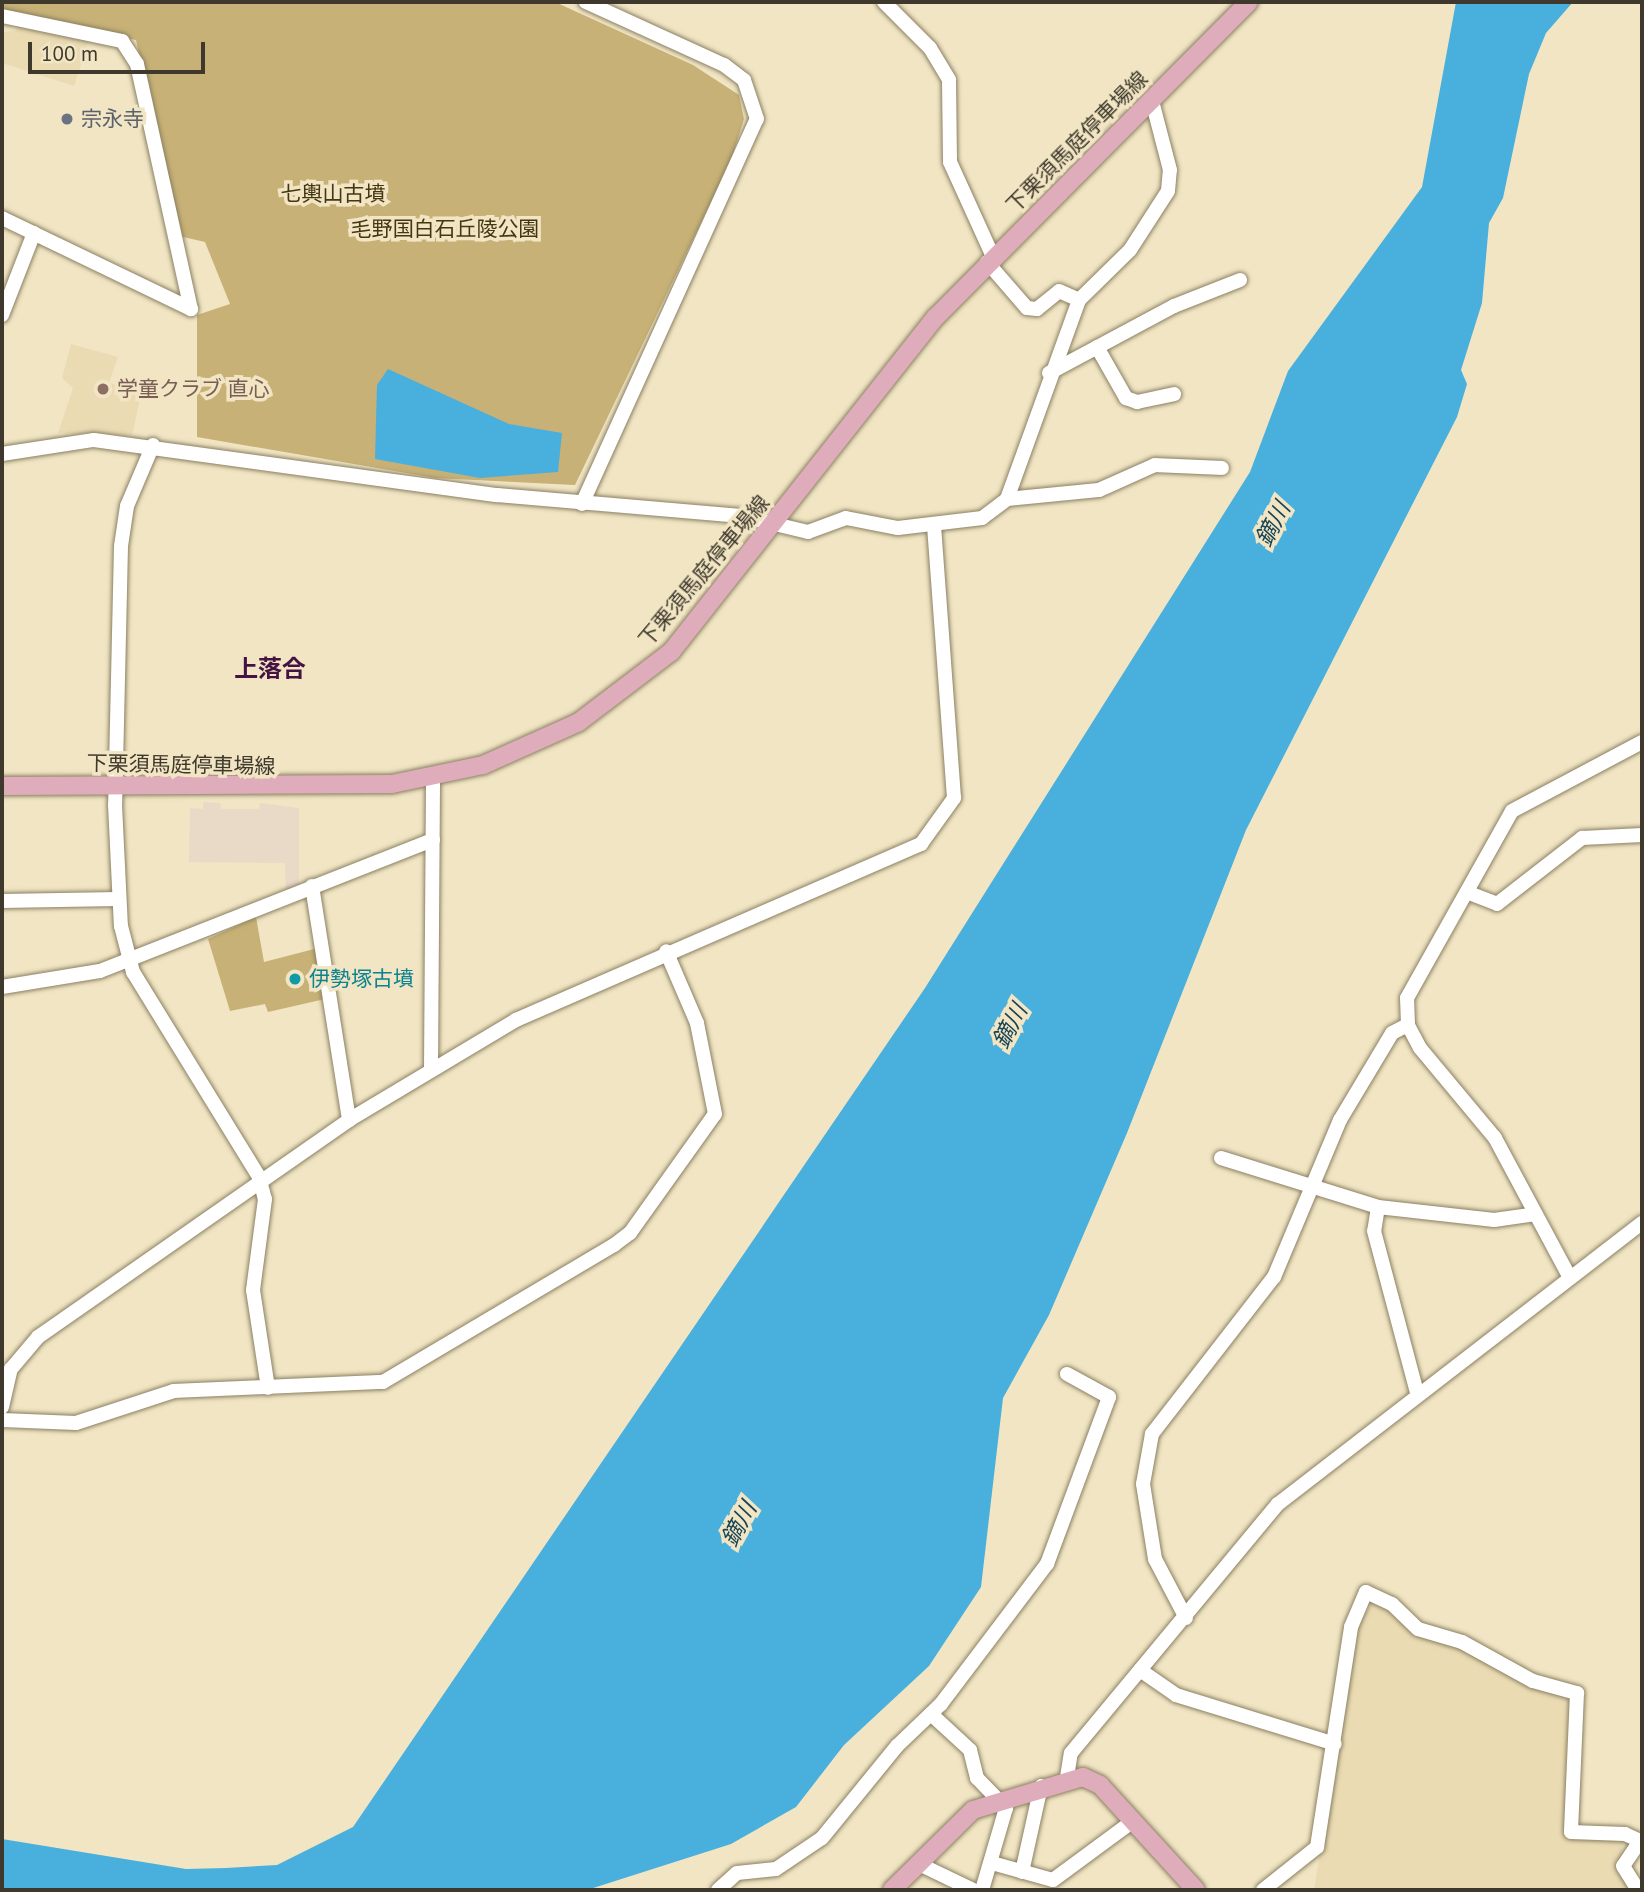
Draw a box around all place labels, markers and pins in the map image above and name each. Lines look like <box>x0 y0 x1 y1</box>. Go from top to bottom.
place label: 宗永寺 <box>81 106 144 132</box>
marker: 宗永寺 <box>59 111 75 127</box>
place label: 学童クラブ 直心 <box>117 376 270 402</box>
marker: 学童クラブ 直心 <box>95 381 111 397</box>
place label: 伊勢塚古墳 <box>309 966 414 992</box>
marker: 伊勢塚古墳 <box>287 971 303 987</box>

